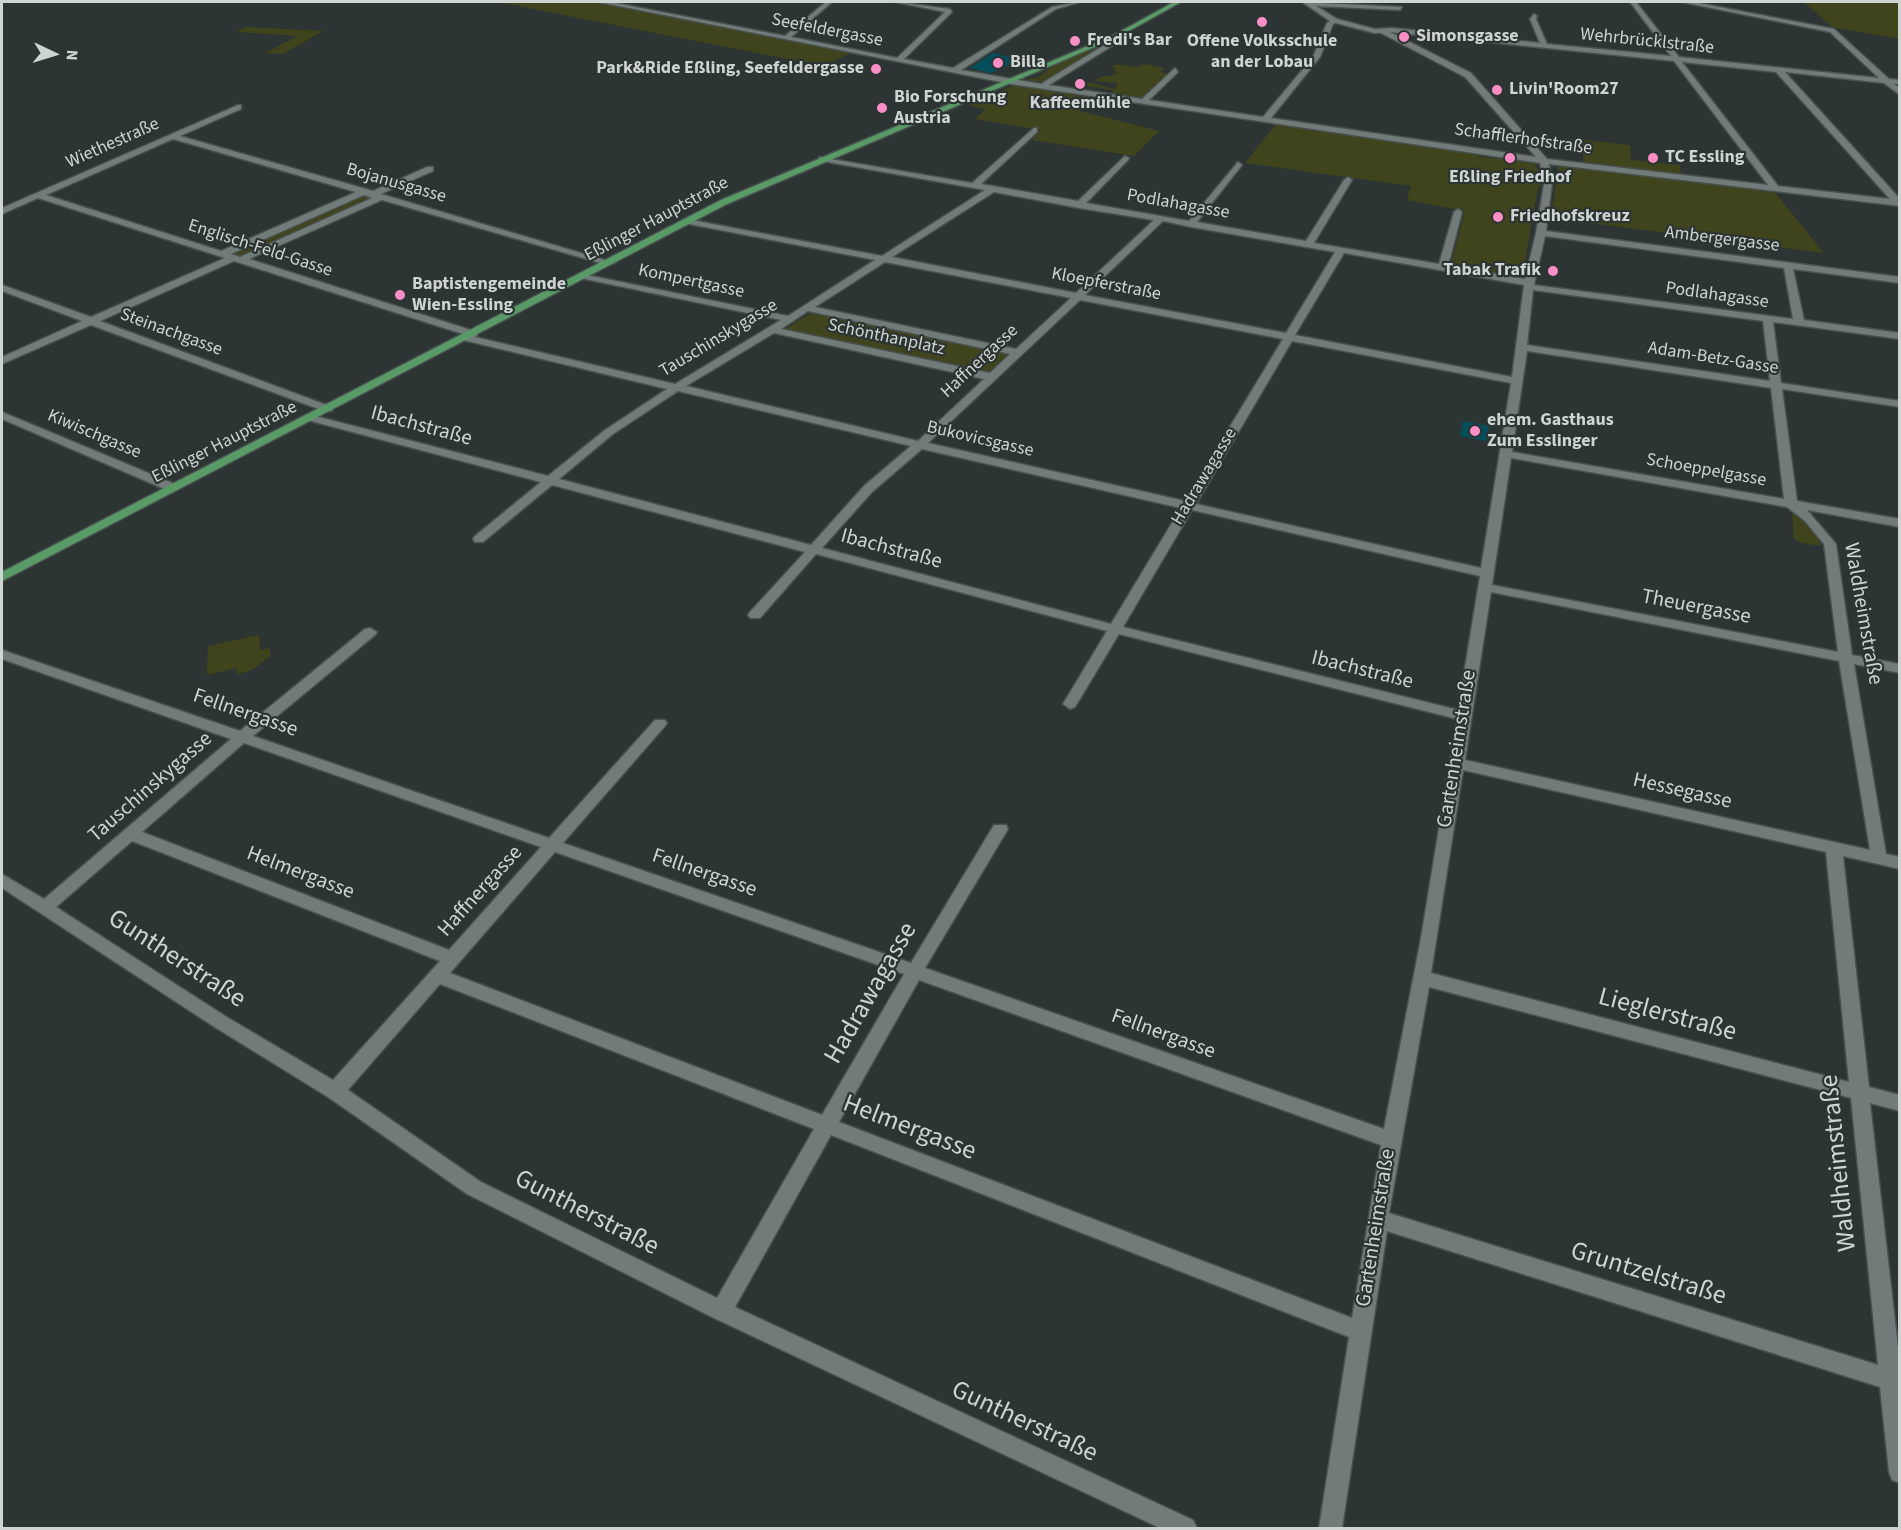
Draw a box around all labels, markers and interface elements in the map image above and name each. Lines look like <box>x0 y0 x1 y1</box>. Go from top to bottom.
street label: Seefeldergasse <box>770 10 884 52</box>
marker: Offene Volksschule an der Lobau <box>1255 15 1269 29</box>
north arrow <box>24 24 84 84</box>
street label: Wehrbrücklstraße <box>1579 24 1715 60</box>
place label: Simonsgasse <box>1416 26 1519 48</box>
place label: Fredi's Bar <box>1087 30 1172 52</box>
marker: Simonsgasse <box>1397 30 1411 44</box>
place label: Offene Volksschule an der Lobau <box>1187 31 1337 74</box>
marker: Fredi's Bar <box>1068 34 1082 48</box>
text: N <box>61 49 83 61</box>
place label: Billa <box>1010 52 1046 74</box>
marker: Billa <box>991 56 1005 70</box>
place label: Park&Ride Eßling, Seefeldergasse <box>596 58 864 80</box>
marker: Park&Ride Eßling, Seefeldergasse <box>869 62 883 76</box>
marker: Kaffeemühle <box>1073 77 1087 91</box>
place label: Livin'Room27 <box>1509 79 1619 101</box>
marker: Livin'Room27 <box>1490 83 1504 97</box>
place label: Bio Forschung Austria <box>894 87 1006 130</box>
place label: Kaffeemühle <box>1029 93 1131 115</box>
marker: Bio Forschung Austria <box>875 101 889 115</box>
street label: Wiethestraße <box>63 114 163 174</box>
street label: Schafflerhofstraße <box>1453 120 1593 160</box>
place label: TC Essling <box>1665 147 1744 169</box>
marker: Eßling Friedhof <box>1503 151 1517 165</box>
marker: TC Essling <box>1646 151 1660 165</box>
street label: Bojanusgasse <box>344 159 448 209</box>
place label: Eßling Friedhof <box>1449 167 1571 189</box>
street label: Eßlinger Hauptstraße <box>581 173 733 267</box>
street label: Podlahagasse <box>1125 185 1231 225</box>
place label: Friedhofskreuz <box>1510 206 1630 228</box>
marker: Friedhofskreuz <box>1491 210 1505 224</box>
street label: Englisch-Feld-Gasse <box>185 215 335 283</box>
street label: Ambergergasse <box>1663 222 1781 258</box>
street label: Kompertgasse <box>636 260 746 304</box>
place label: Tabak Trafik <box>1443 260 1541 282</box>
street label: Kloepferstraße <box>1049 264 1163 306</box>
marker: Tabak Trafik <box>1546 264 1560 278</box>
place label: Baptistengemeinde Wien-Essling <box>412 274 566 316</box>
street label: Podlahagasse <box>1664 278 1770 314</box>
marker: Baptistengemeinde Wien-Essling <box>393 288 407 302</box>
street label: Tauschinskygasse <box>656 295 782 383</box>
street label: Steinachgasse <box>117 305 225 361</box>
street label: Schönthanplatz <box>825 315 947 361</box>
street label: Haffnergasse <box>937 321 1023 403</box>
street label: Adam-Betz-Gasse <box>1646 338 1780 380</box>
street label: Eßlinger Hauptstraße <box>149 397 301 489</box>
street label: Ibachstraße <box>368 401 474 453</box>
street label: Kiwischgasse <box>44 406 144 464</box>
place label: ehem. Gasthaus Zum Esslinger <box>1487 410 1614 452</box>
street label: Bukovicsgasse <box>924 417 1036 463</box>
marker: ehem. Gasthaus Zum Esslinger <box>1468 424 1482 438</box>
street label: Hadrawagasse <box>1168 425 1242 529</box>
street label: Schoeppelgasse <box>1644 450 1768 492</box>
street label: Ibachstraße <box>838 524 944 576</box>
street label: Waldheimstraße <box>1837 541 1887 687</box>
street label: Theuergasse <box>1639 585 1753 631</box>
street label: Ibachstraße <box>1309 646 1415 696</box>
street label: Gartenheimstraße <box>1433 668 1483 830</box>
street label: Fellnergasse <box>189 684 301 744</box>
street label: Tauschinskygasse <box>84 727 218 849</box>
street label: Hessegasse <box>1630 768 1734 816</box>
street label: Haffnergasse <box>433 841 529 943</box>
street label: Helmergasse <box>243 842 357 906</box>
street label: Fellnergasse <box>648 844 760 904</box>
street label: Guntherstraße <box>101 904 251 1016</box>
street label: Hadrawagasse <box>819 918 925 1070</box>
street label: Lieglerstraße <box>1594 983 1740 1049</box>
street label: Fellnergasse <box>1107 1005 1219 1065</box>
street label: Waldheimstraße <box>1815 1073 1865 1253</box>
street label: Helmergasse <box>838 1089 980 1169</box>
street label: Gartenheimstraße <box>1352 1147 1402 1309</box>
street label: Guntherstraße <box>509 1164 663 1264</box>
street label: Gruntzelstraße <box>1566 1237 1730 1313</box>
street label: Guntherstraße <box>946 1376 1102 1470</box>

